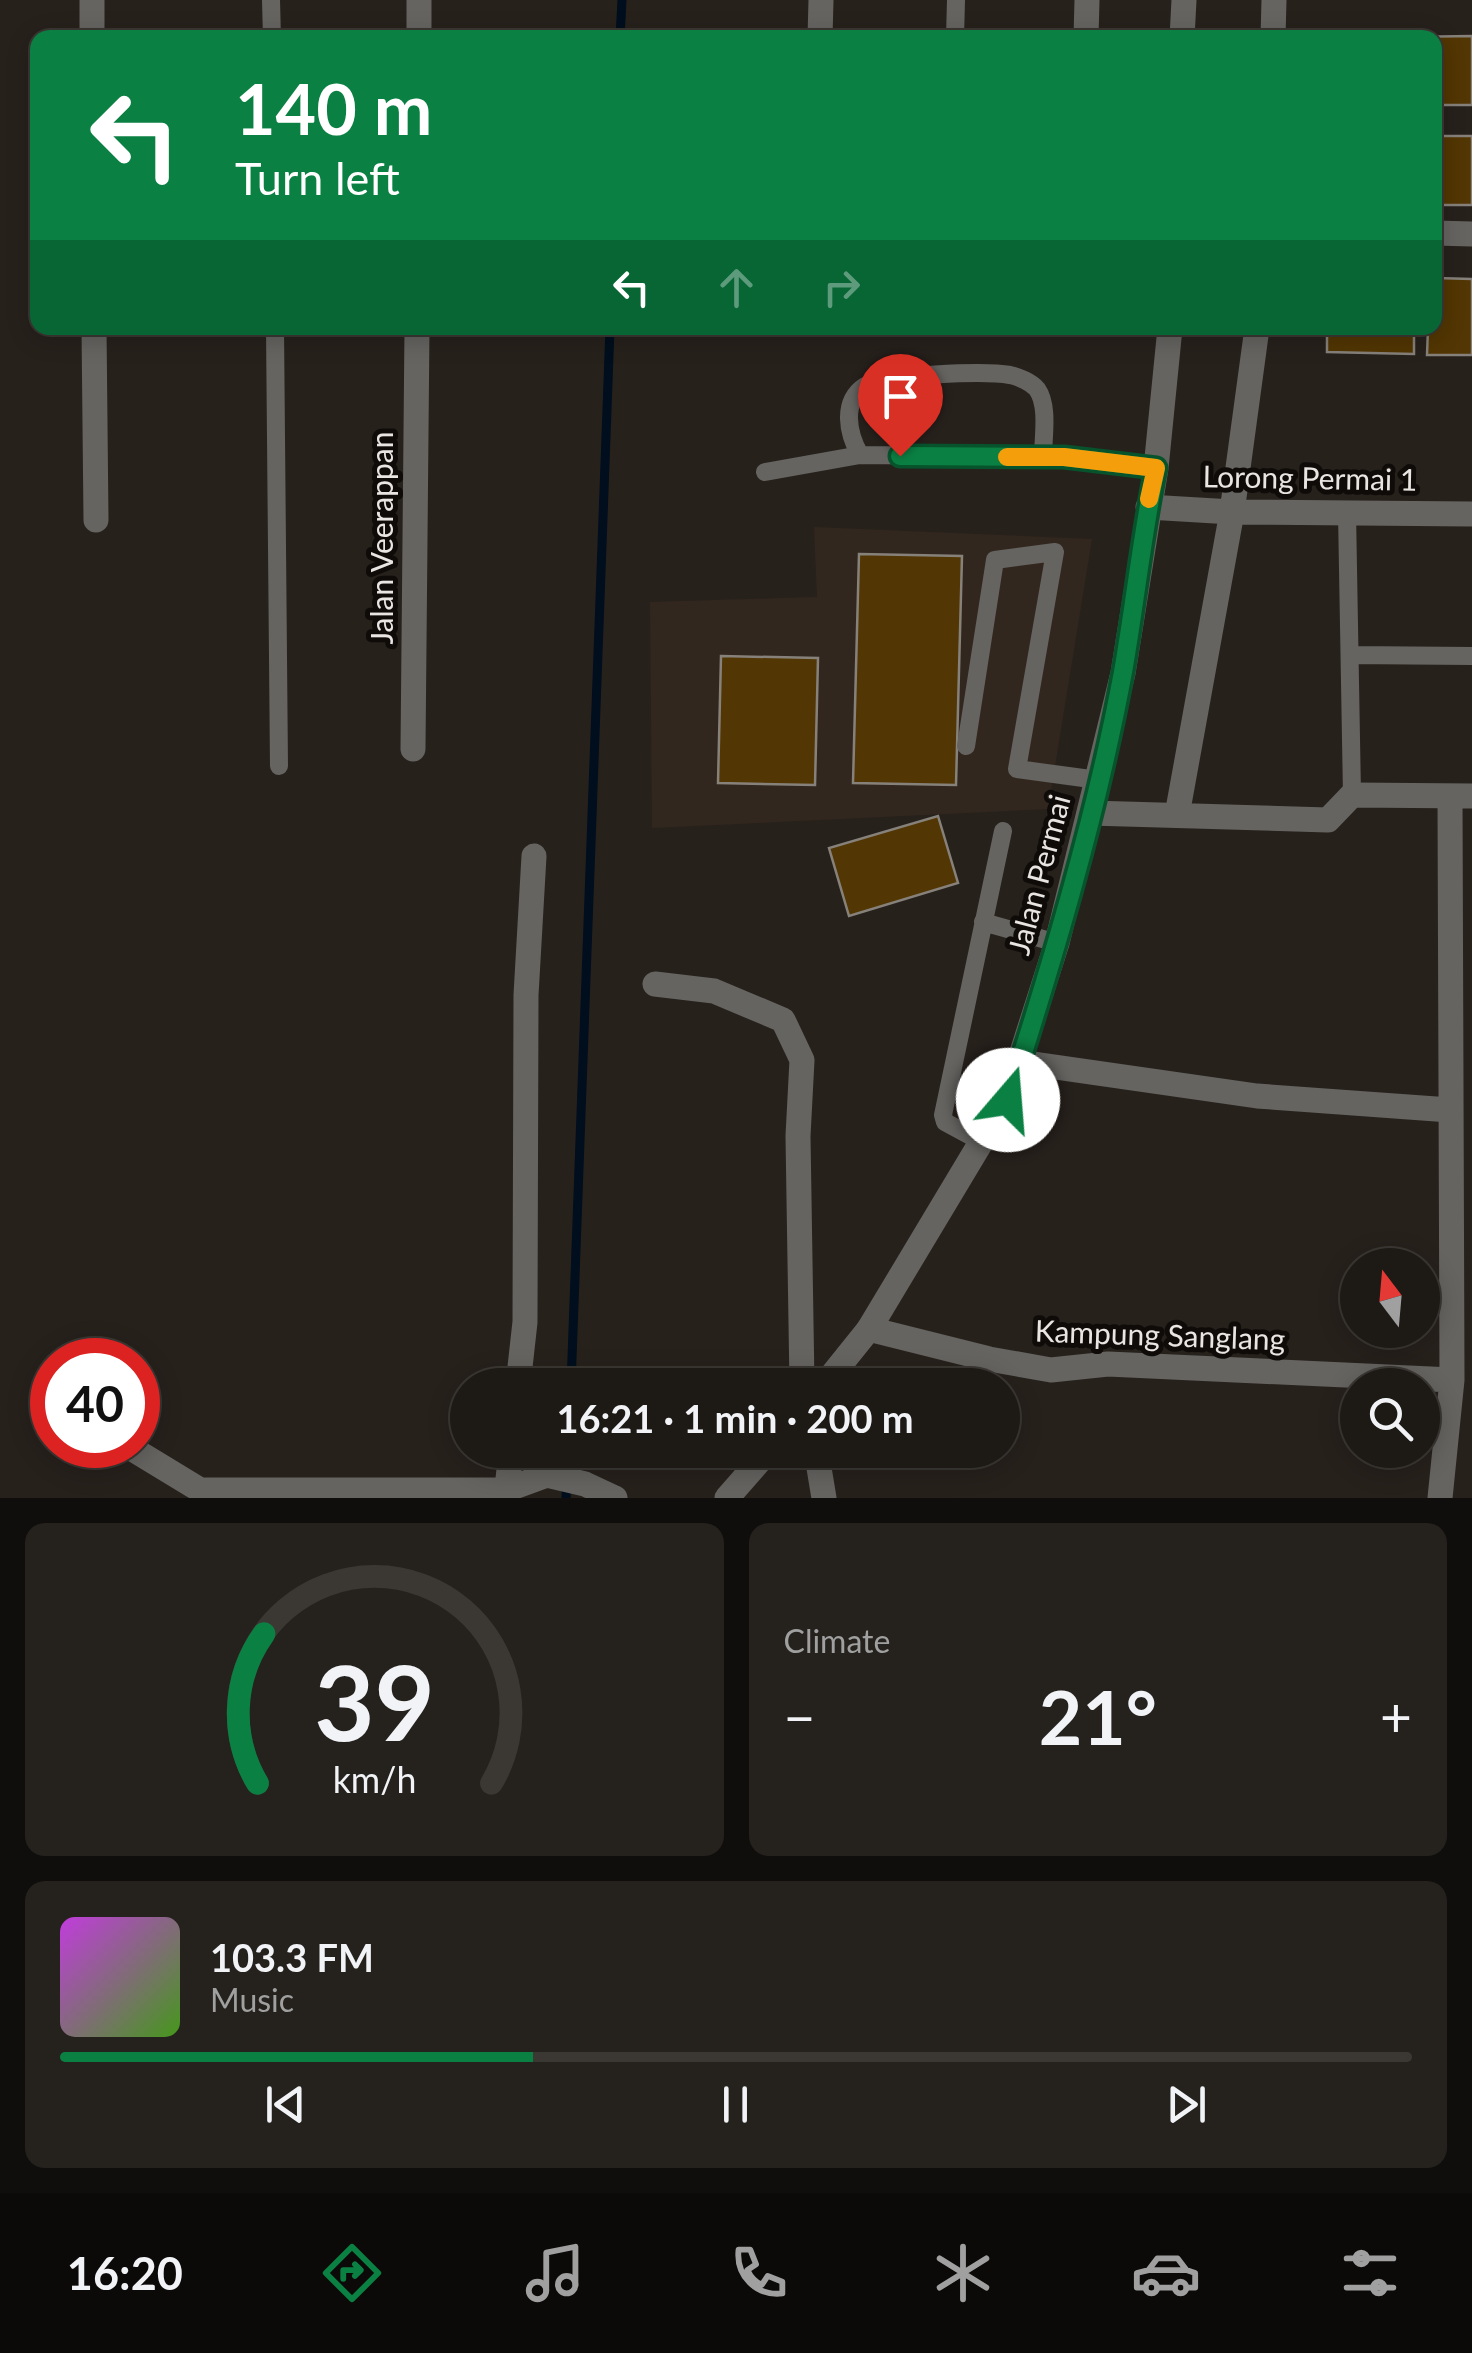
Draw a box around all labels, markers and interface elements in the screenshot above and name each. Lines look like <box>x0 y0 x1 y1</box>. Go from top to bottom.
text: 140 m <box>235 66 432 150</box>
icon: left <box>70 70 200 200</box>
text: Turn left <box>235 151 400 205</box>
icon: left <box>604 260 659 315</box>
icon: ahead <box>709 260 764 315</box>
icon: right <box>814 260 869 315</box>
pin <box>858 354 943 457</box>
icon: arrive <box>873 369 928 424</box>
street label: Jalan Veerappan <box>363 432 399 644</box>
street label: Lorong Permai 1 <box>1202 457 1418 497</box>
street label: Jalan Permai <box>999 791 1077 958</box>
position arrow <box>956 1048 1060 1152</box>
north arrow <box>1340 1248 1440 1348</box>
map controls <box>1340 1248 1440 1468</box>
street label: Kampung Sanglang <box>1034 1312 1286 1356</box>
speed limit sign: 40 <box>30 1338 160 1468</box>
button: search <box>1340 1368 1440 1468</box>
text: 16:21 · 1 min · 200 m <box>556 1395 914 1441</box>
text: Climate <box>784 1621 890 1660</box>
text: 39 <box>314 1638 435 1763</box>
text: 21° <box>1039 1671 1157 1761</box>
text: − <box>784 1683 815 1749</box>
text: + <box>1380 1683 1412 1749</box>
text: km/h <box>332 1758 416 1801</box>
text: 103.3 FM <box>210 1934 374 1980</box>
text: Music <box>210 1980 294 2019</box>
icon: previous <box>258 2077 313 2132</box>
icon: pause <box>708 2077 763 2132</box>
icon: next <box>1159 2077 1214 2132</box>
icon: directions <box>317 2238 387 2308</box>
icon: music <box>520 2238 590 2308</box>
icon: phone <box>724 2238 794 2308</box>
icon: climate <box>928 2238 998 2308</box>
icon: car <box>1131 2238 1201 2308</box>
icon: filters <box>1335 2238 1405 2308</box>
text: 16:20 <box>67 2246 183 2300</box>

